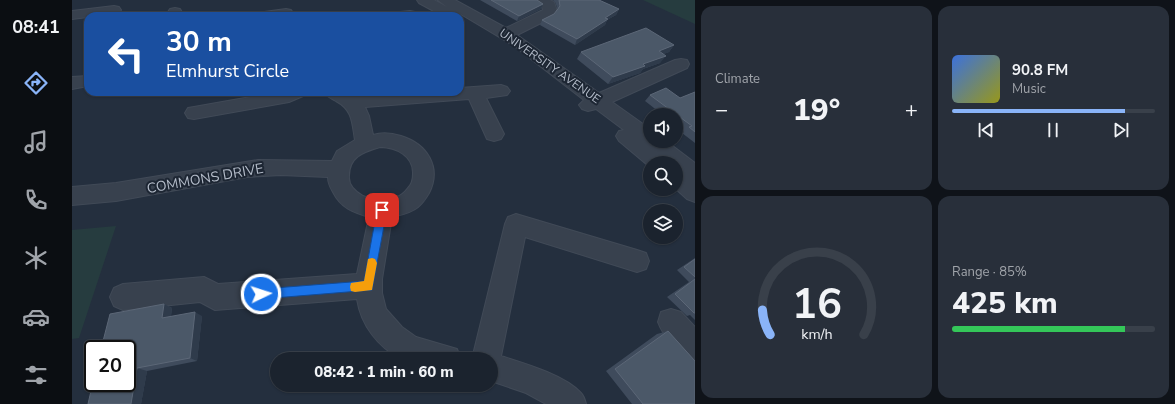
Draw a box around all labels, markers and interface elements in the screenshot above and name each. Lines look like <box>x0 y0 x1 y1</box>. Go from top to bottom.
text: 08:41 <box>12 15 60 39</box>
text: 30 m <box>166 23 232 61</box>
street label: UNIVERSITY AVENUE <box>496 25 604 107</box>
icon: left <box>100 28 152 80</box>
text: Elmhurst Circle <box>166 59 289 83</box>
text: 90.8 FM <box>1012 60 1068 80</box>
icon: directions <box>22 69 50 97</box>
text: Climate <box>715 70 760 88</box>
text: Music <box>1012 80 1046 98</box>
text: 19° <box>793 90 840 131</box>
text: − <box>715 95 728 125</box>
text: + <box>905 95 918 125</box>
map controls <box>643 108 683 244</box>
button: sound <box>643 108 683 148</box>
icon: previous <box>975 119 997 141</box>
icon: pause <box>1042 119 1064 141</box>
icon: next <box>1110 119 1132 141</box>
icon: music <box>22 128 50 156</box>
button: search <box>643 156 683 196</box>
street label: COMMONS DRIVE <box>145 159 265 198</box>
icon: phone <box>22 186 50 214</box>
pin <box>365 193 399 227</box>
icon: arrive <box>371 199 393 221</box>
button: layers <box>643 204 683 244</box>
icon: climate <box>22 244 50 272</box>
text: Range · 85% <box>952 263 1027 281</box>
position arrow <box>240 273 282 315</box>
text: 16 <box>792 276 841 333</box>
text: 425 km <box>952 283 1058 324</box>
icon: car <box>22 303 50 331</box>
text: km/h <box>801 325 832 344</box>
speed limit sign: 20 <box>84 340 136 392</box>
icon: filters <box>22 361 50 389</box>
text: 08:42 · 1 min · 60 m <box>314 362 454 382</box>

